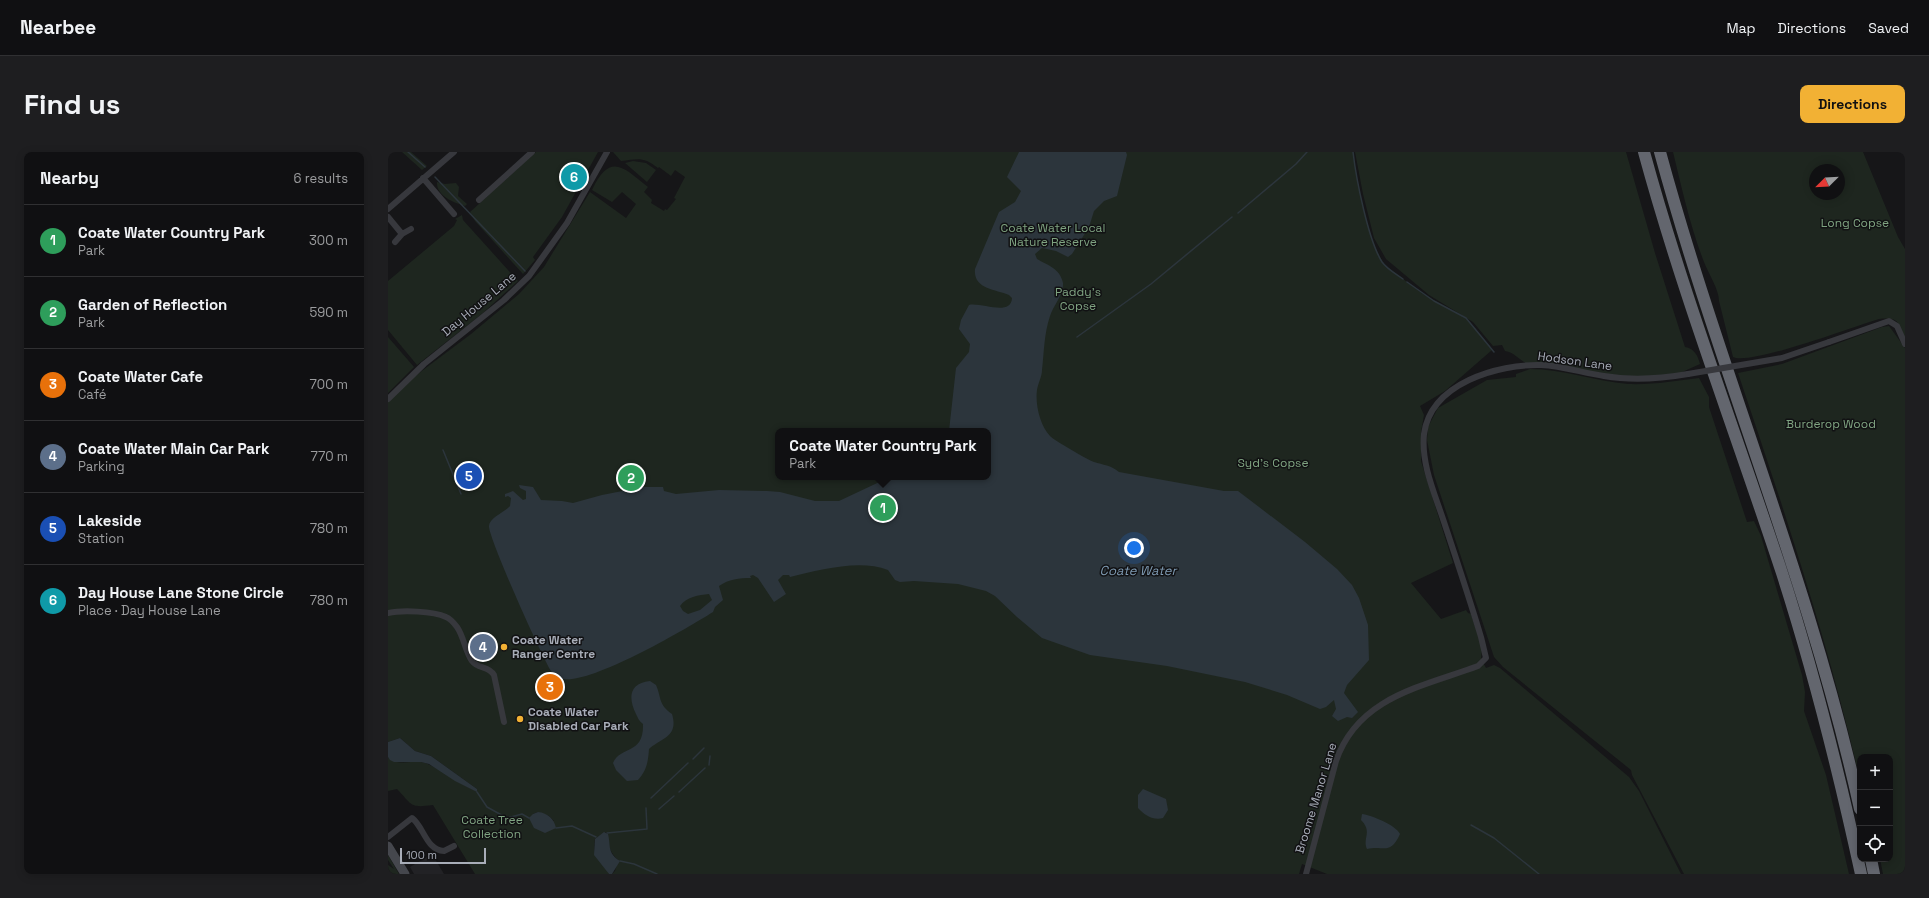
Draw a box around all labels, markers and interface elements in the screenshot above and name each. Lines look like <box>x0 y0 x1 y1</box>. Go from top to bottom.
text: Nearbee <box>20 15 96 40</box>
text: Map <box>1726 19 1756 37</box>
text: Directions <box>1778 19 1846 37</box>
text: Saved <box>1868 19 1909 37</box>
button: Directions <box>1800 85 1905 123</box>
text: Find us <box>24 86 121 122</box>
pin: 6 <box>561 162 587 192</box>
north arrow <box>1809 164 1845 200</box>
text: Nearby <box>40 167 99 189</box>
text: 6 results <box>294 170 348 187</box>
park label: Long Copse <box>1821 215 1889 231</box>
park label: Coate Water Local Nature Reserve <box>1001 220 1105 250</box>
text: Coate Water Country Park <box>78 223 265 242</box>
text: 1 <box>50 232 56 249</box>
text: 300 m <box>309 232 348 249</box>
text: Park <box>78 242 105 259</box>
street label: Day House Lane <box>439 268 519 340</box>
park label: Paddy's Copse <box>1055 284 1101 314</box>
text: Garden of Reflection <box>78 295 227 314</box>
text: 2 <box>49 304 57 321</box>
text: 590 m <box>309 304 348 321</box>
text: Park <box>78 314 105 331</box>
street label: Hodson Lane <box>1537 348 1613 374</box>
text: Coate Water Cafe <box>78 367 203 386</box>
text: 3 <box>49 376 57 393</box>
text: 700 m <box>310 376 348 393</box>
text: Café <box>78 386 107 403</box>
park label: Burderop Wood <box>1786 416 1876 432</box>
popup <box>775 428 991 480</box>
text: Coate Water Country Park <box>789 436 977 455</box>
text: Coate Water Main Car Park <box>78 439 269 458</box>
text: 4 <box>49 448 57 465</box>
text: 770 m <box>311 448 348 465</box>
text: Park <box>789 455 816 472</box>
park label: Syd's Copse <box>1237 455 1309 471</box>
text: Parking <box>78 458 125 475</box>
pin: 5 <box>456 461 482 491</box>
pin: 2 <box>618 463 644 493</box>
pin: 1 <box>870 493 896 523</box>
text: Lakeside <box>78 511 142 530</box>
text: 5 <box>49 520 57 537</box>
text: 780 m <box>310 520 348 537</box>
text: Station <box>78 530 124 547</box>
your location <box>1124 538 1144 558</box>
water label: Coate Water <box>1100 562 1178 579</box>
text: Day House Lane Stone Circle <box>78 583 284 602</box>
text: 6 <box>49 592 57 609</box>
text: 780 m <box>310 592 348 609</box>
text: Place · Day House Lane <box>78 602 221 619</box>
pin: 4 <box>470 632 496 662</box>
place label: Coate Water Ranger Centre <box>512 632 595 662</box>
marker: Coate Water Ranger Centre <box>499 642 509 652</box>
pin: 3 <box>537 672 563 702</box>
place label: Coate Water Disabled Car Park <box>528 704 629 734</box>
marker: Coate Water Disabled Car Park <box>515 714 525 724</box>
street label: Broome Manor Lane <box>1292 741 1340 855</box>
map controls <box>1857 754 1893 862</box>
button: + <box>1857 754 1893 790</box>
button: − <box>1857 790 1893 826</box>
park label: Coate Tree Collection <box>461 812 523 842</box>
button: locate <box>1857 826 1893 862</box>
scale bar <box>400 846 486 865</box>
text: 100 m <box>406 848 437 862</box>

